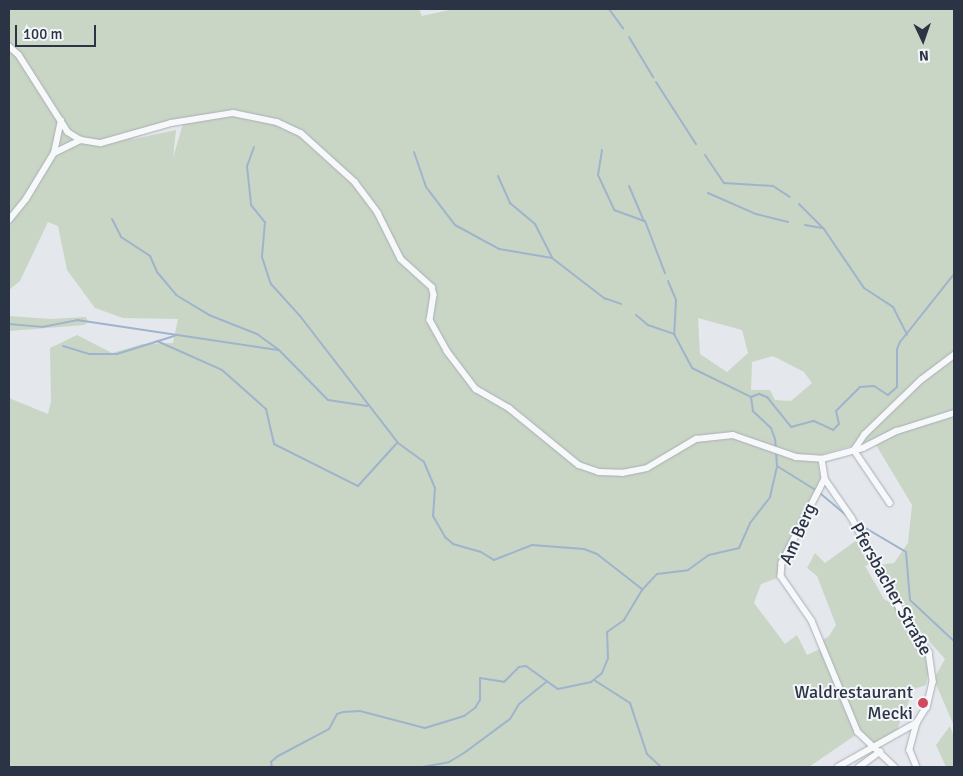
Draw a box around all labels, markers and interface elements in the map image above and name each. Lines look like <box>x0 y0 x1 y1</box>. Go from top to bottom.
scale bar <box>18 15 99 47</box>
north arrow <box>898 15 948 65</box>
text: 100 m <box>23 25 63 43</box>
text: N <box>918 47 929 64</box>
street label: Am Berg <box>775 500 821 568</box>
street label: Pfersbacher Straße <box>846 519 936 659</box>
place label: Waldrestaurant Mecki <box>794 682 913 724</box>
marker: Waldrestaurant Mecki <box>917 697 929 709</box>

